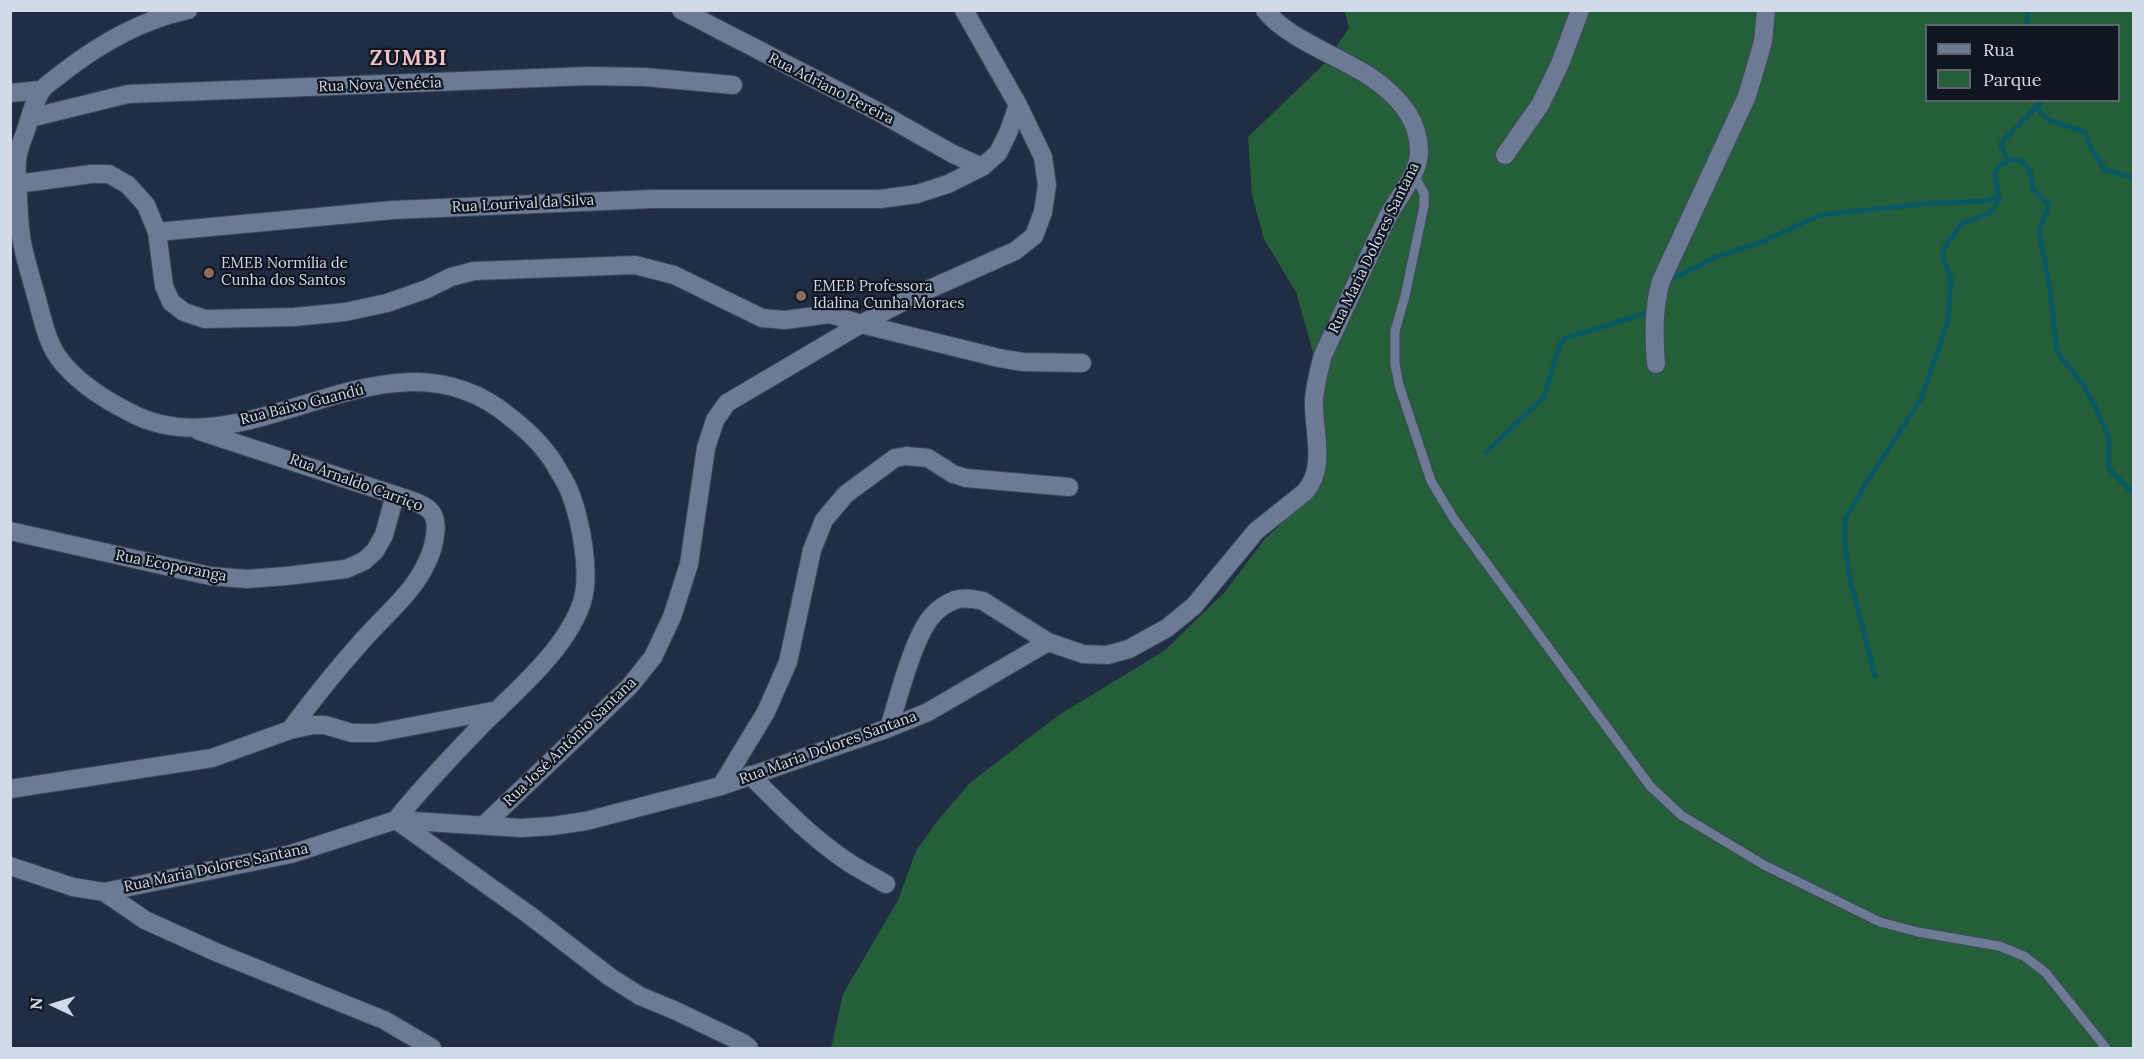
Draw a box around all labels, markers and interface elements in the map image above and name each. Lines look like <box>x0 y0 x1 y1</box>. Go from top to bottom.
legend <box>1925 24 2120 102</box>
text: Rua <box>1983 38 2014 61</box>
district label: ZUMBI <box>370 46 448 72</box>
street label: Rua Adriano Pereira <box>765 50 897 128</box>
text: Parque <box>1983 68 2042 91</box>
street label: Rua Nova Venécia <box>318 74 442 96</box>
street label: Rua Maria Dolores Santana <box>1325 160 1423 336</box>
street label: Rua Lourival da Silva <box>451 191 595 217</box>
place label: EMEB Normília de Cunha dos Santos <box>221 255 348 290</box>
marker: EMEB Normília de Cunha dos Santos <box>202 266 216 280</box>
place label: EMEB Professora Idalina Cunha Moraes <box>813 278 964 313</box>
marker: EMEB Professora Idalina Cunha Moraes <box>794 289 808 303</box>
street label: Rua Baixo Guandú <box>238 381 366 429</box>
street label: Rua Arnaldo Carriço <box>287 450 425 516</box>
street label: Rua Ecoporanga <box>114 546 228 586</box>
street label: Rua José Antônio Santana <box>500 674 640 810</box>
street label: Rua Maria Dolores Santana <box>737 707 919 789</box>
street label: Rua Maria Dolores Santana <box>122 840 310 896</box>
north arrow <box>24 975 84 1035</box>
text: N <box>26 997 46 1011</box>

